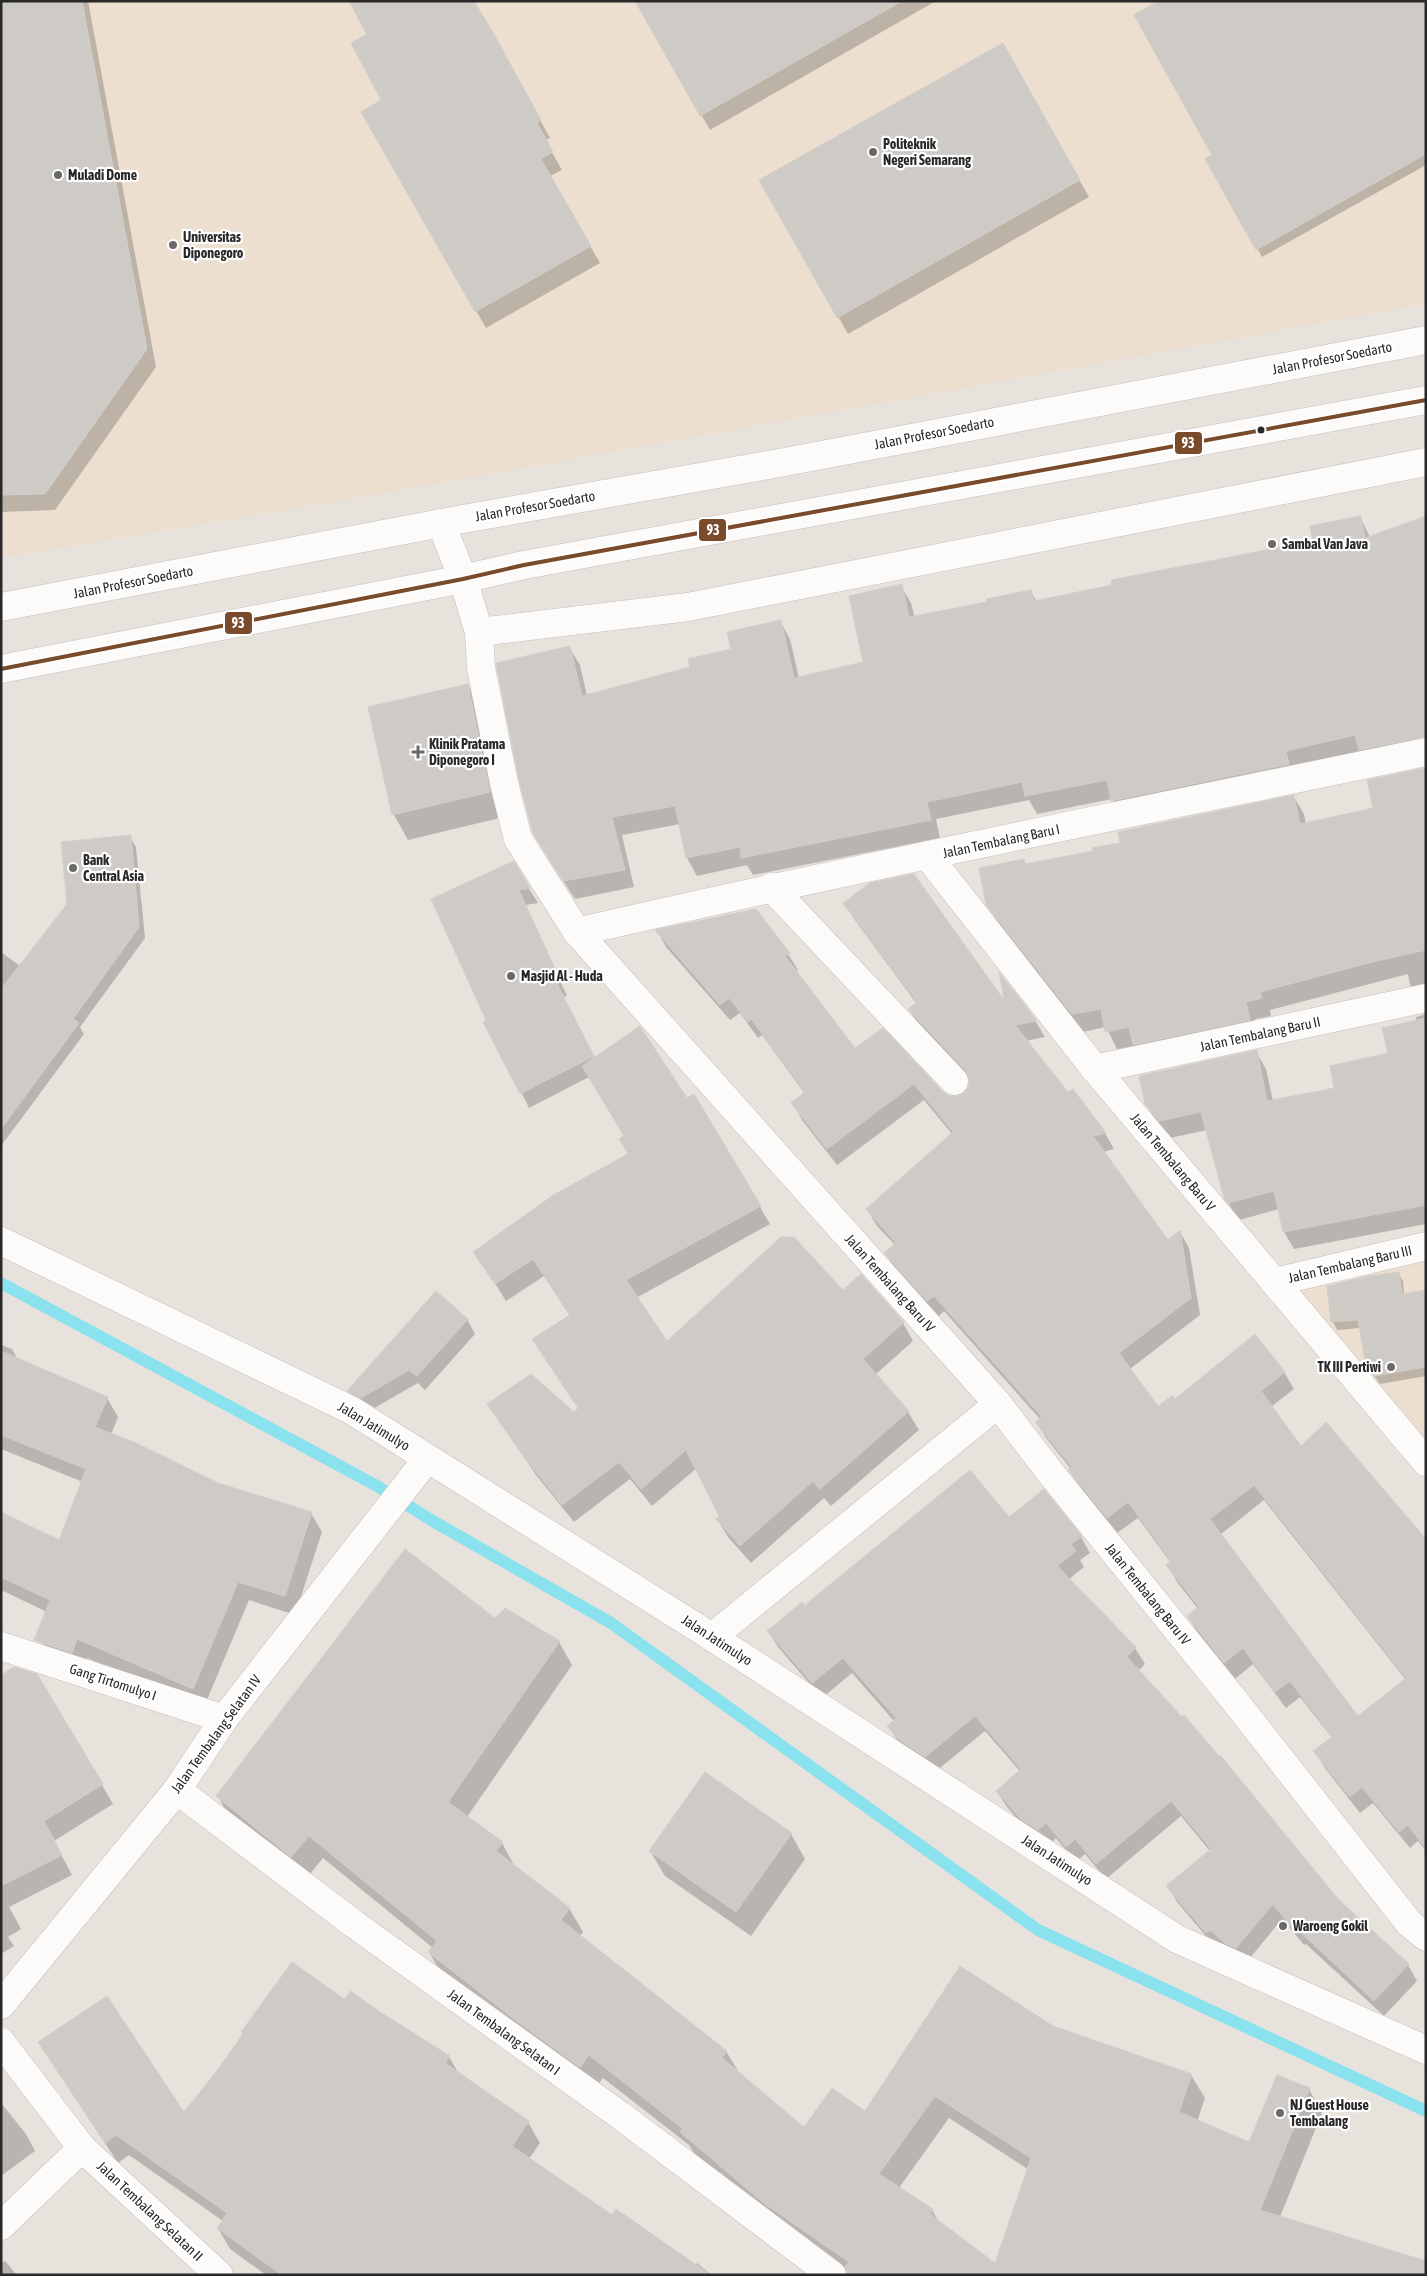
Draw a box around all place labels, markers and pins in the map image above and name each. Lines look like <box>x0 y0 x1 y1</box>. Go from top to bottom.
place label: Politeknik Negeri Semarang <box>883 136 972 168</box>
marker: Politeknik Negeri Semarang <box>867 146 879 158</box>
place label: Muladi Dome <box>68 167 137 183</box>
marker: Muladi Dome <box>52 169 64 181</box>
place label: Universitas Diponegoro <box>183 229 244 261</box>
marker: Universitas Diponegoro <box>167 239 179 251</box>
unlabelled marker <box>1256 425 1266 435</box>
place label: Sambal Van Java <box>1282 536 1369 552</box>
marker: Sambal Van Java <box>1266 538 1278 550</box>
place label: Klinik Pratama Diponegoro I <box>429 736 506 768</box>
marker: Klinik Pratama Diponegoro I <box>411 745 425 759</box>
place label: Bank Central Asia <box>83 852 144 884</box>
marker: Bank Central Asia <box>67 862 79 874</box>
place label: Masjid Al - Huda <box>521 968 603 984</box>
marker: Masjid Al - Huda <box>505 970 517 982</box>
place label: TK III Pertiwi <box>1318 1359 1381 1375</box>
marker: TK III Pertiwi <box>1385 1361 1397 1373</box>
place label: Waroeng Gokil <box>1292 1918 1368 1934</box>
marker: Waroeng Gokil <box>1277 1920 1289 1932</box>
place label: NJ Guest House Tembalang <box>1290 2097 1369 2129</box>
marker: NJ Guest House Tembalang <box>1274 2107 1286 2119</box>

